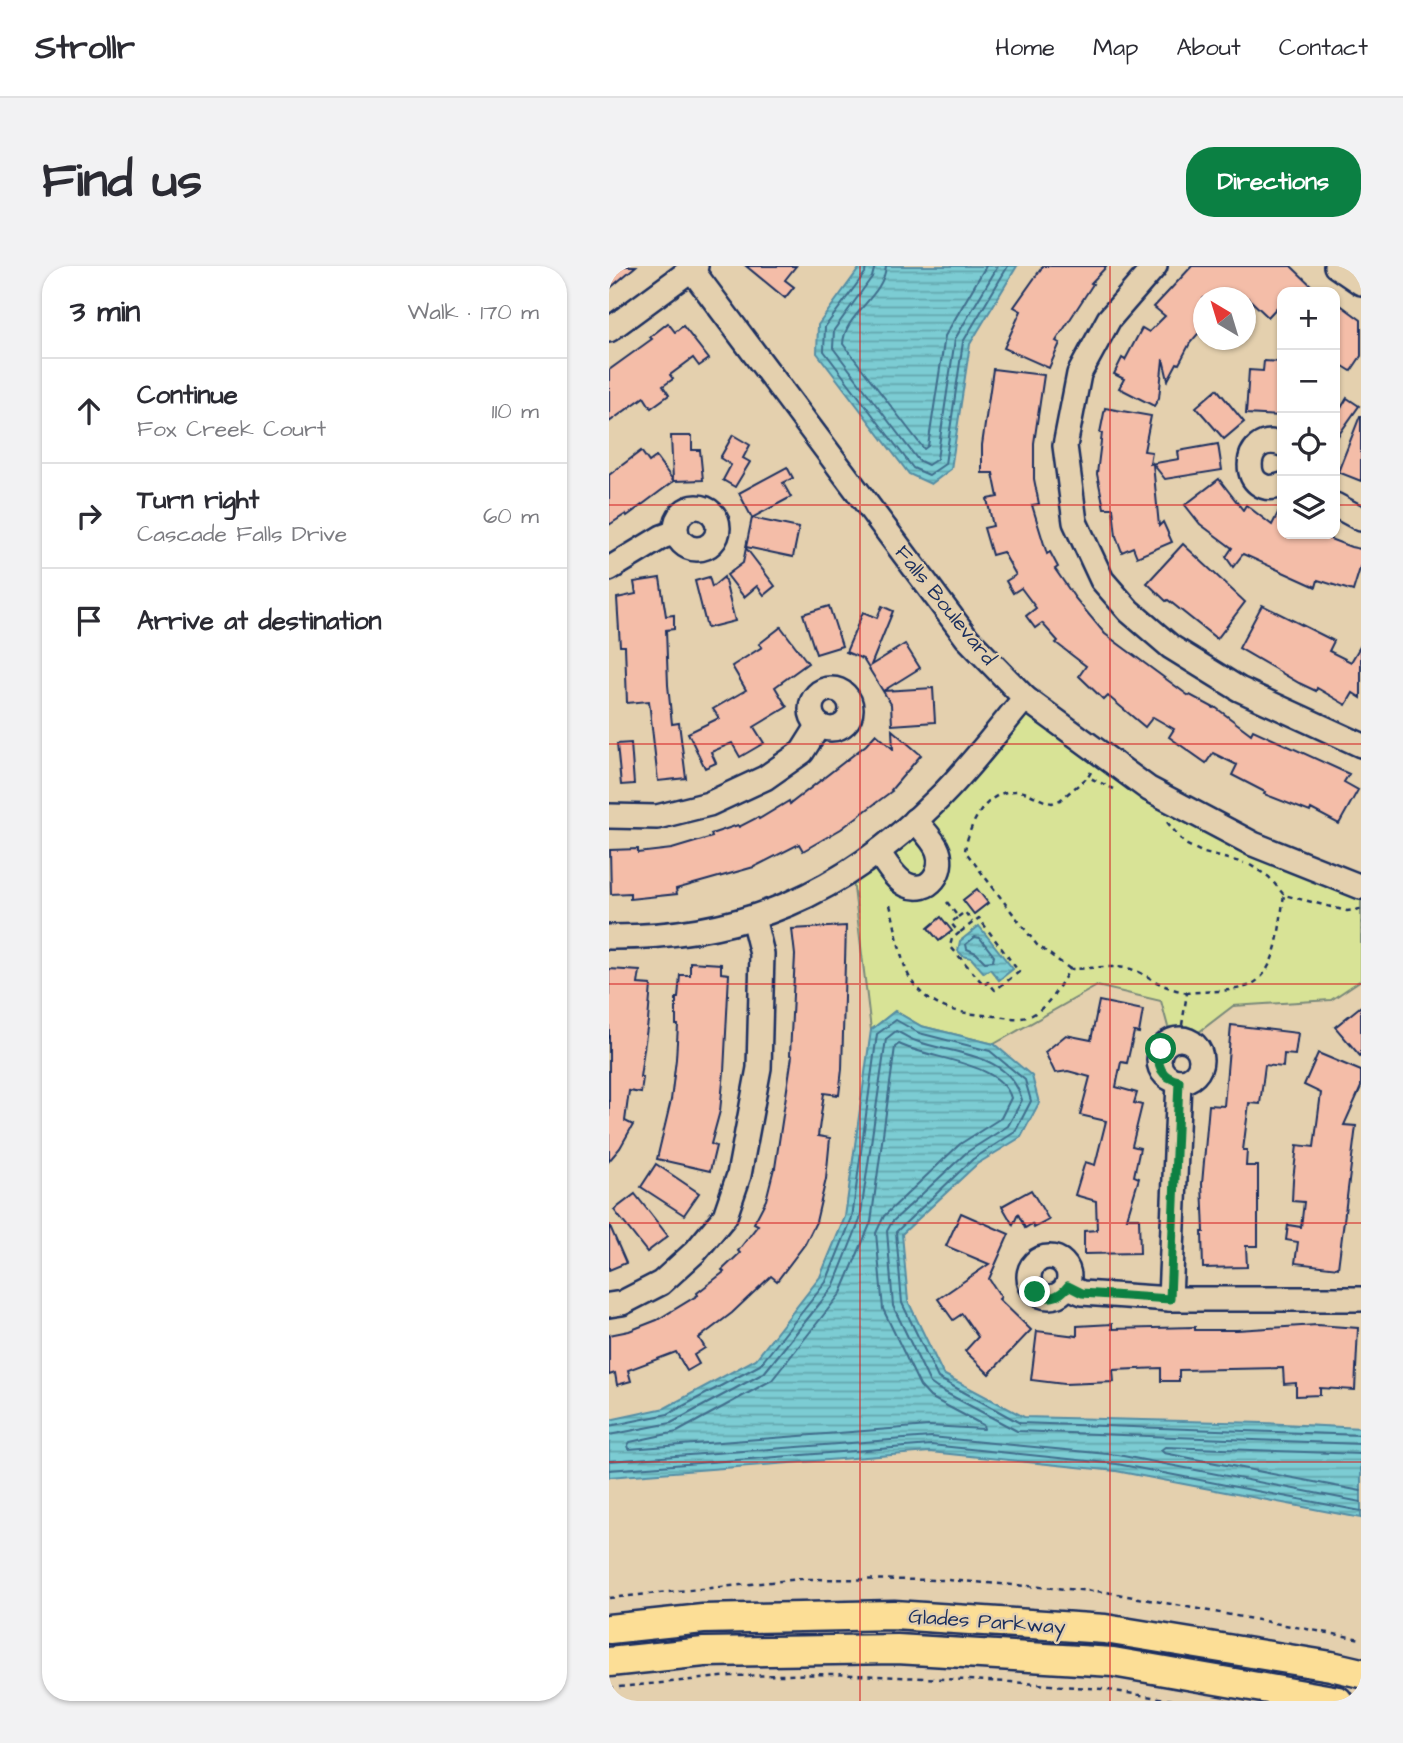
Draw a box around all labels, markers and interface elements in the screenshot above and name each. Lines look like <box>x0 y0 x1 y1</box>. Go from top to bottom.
text: Strollr <box>35 25 135 71</box>
text: Home <box>995 31 1055 65</box>
text: Map <box>1093 31 1138 65</box>
text: About <box>1176 31 1241 65</box>
text: Contact <box>1279 31 1368 65</box>
button: Directions <box>1186 147 1361 217</box>
text: Find us <box>42 148 202 216</box>
north arrow <box>1193 287 1256 350</box>
map controls <box>1277 287 1340 539</box>
button: + <box>1277 287 1340 350</box>
text: 3 min <box>70 291 140 333</box>
text: Walk · 170 m <box>408 296 539 328</box>
button: − <box>1277 350 1340 413</box>
text: Continue <box>137 377 238 413</box>
icon: ahead <box>70 392 108 430</box>
text: 110 m <box>491 395 539 427</box>
text: Fox Creek Court <box>137 413 326 445</box>
button: locate <box>1277 413 1340 476</box>
button: layers <box>1277 476 1340 539</box>
text: Turn right <box>137 482 259 518</box>
icon: right <box>70 497 108 535</box>
text: 60 m <box>483 500 539 532</box>
text: Cascade Falls Drive <box>137 518 347 550</box>
street label: Falls Boulevard <box>888 539 1003 672</box>
icon: arrive <box>70 602 108 640</box>
text: Arrive at destination <box>137 603 382 639</box>
route start <box>1145 1033 1176 1064</box>
route end <box>1019 1276 1050 1307</box>
street label: Glades Parkway <box>907 1602 1067 1643</box>

